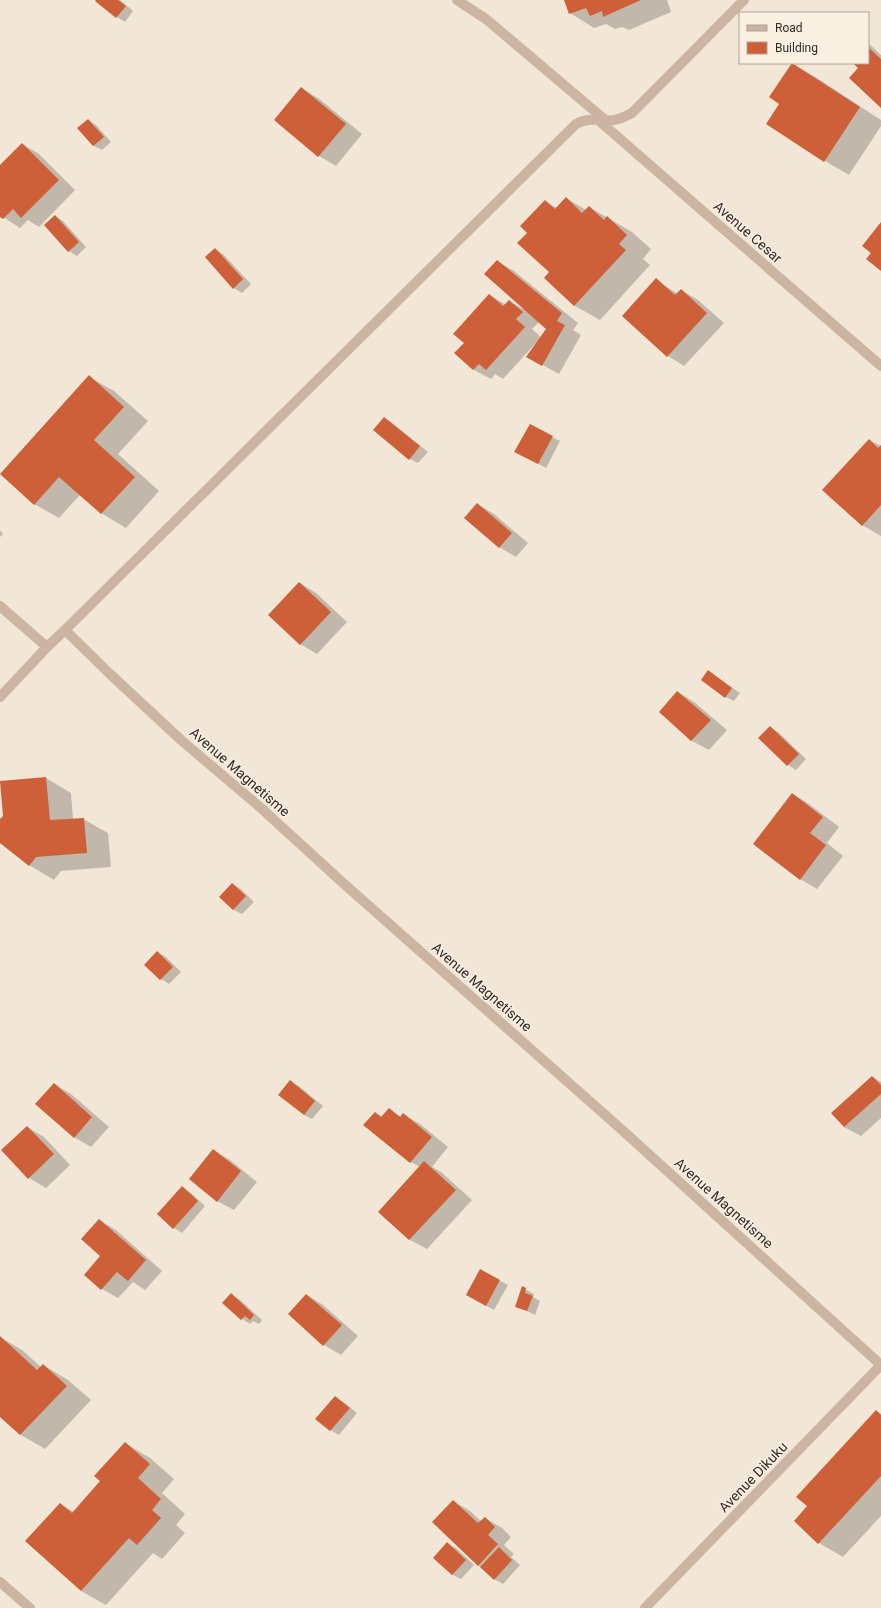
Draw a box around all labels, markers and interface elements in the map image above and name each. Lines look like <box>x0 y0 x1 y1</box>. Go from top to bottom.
legend <box>739 12 869 64</box>
text: Road <box>775 21 803 35</box>
text: Building <box>775 41 818 55</box>
street label: Avenue Cesar <box>711 198 786 266</box>
street label: Avenue Magnetisme <box>187 724 293 820</box>
street label: Avenue Magnetisme <box>429 939 535 1035</box>
street label: Avenue Magnetisme <box>671 1155 777 1251</box>
street label: Avenue Dikuku <box>715 1439 791 1515</box>

